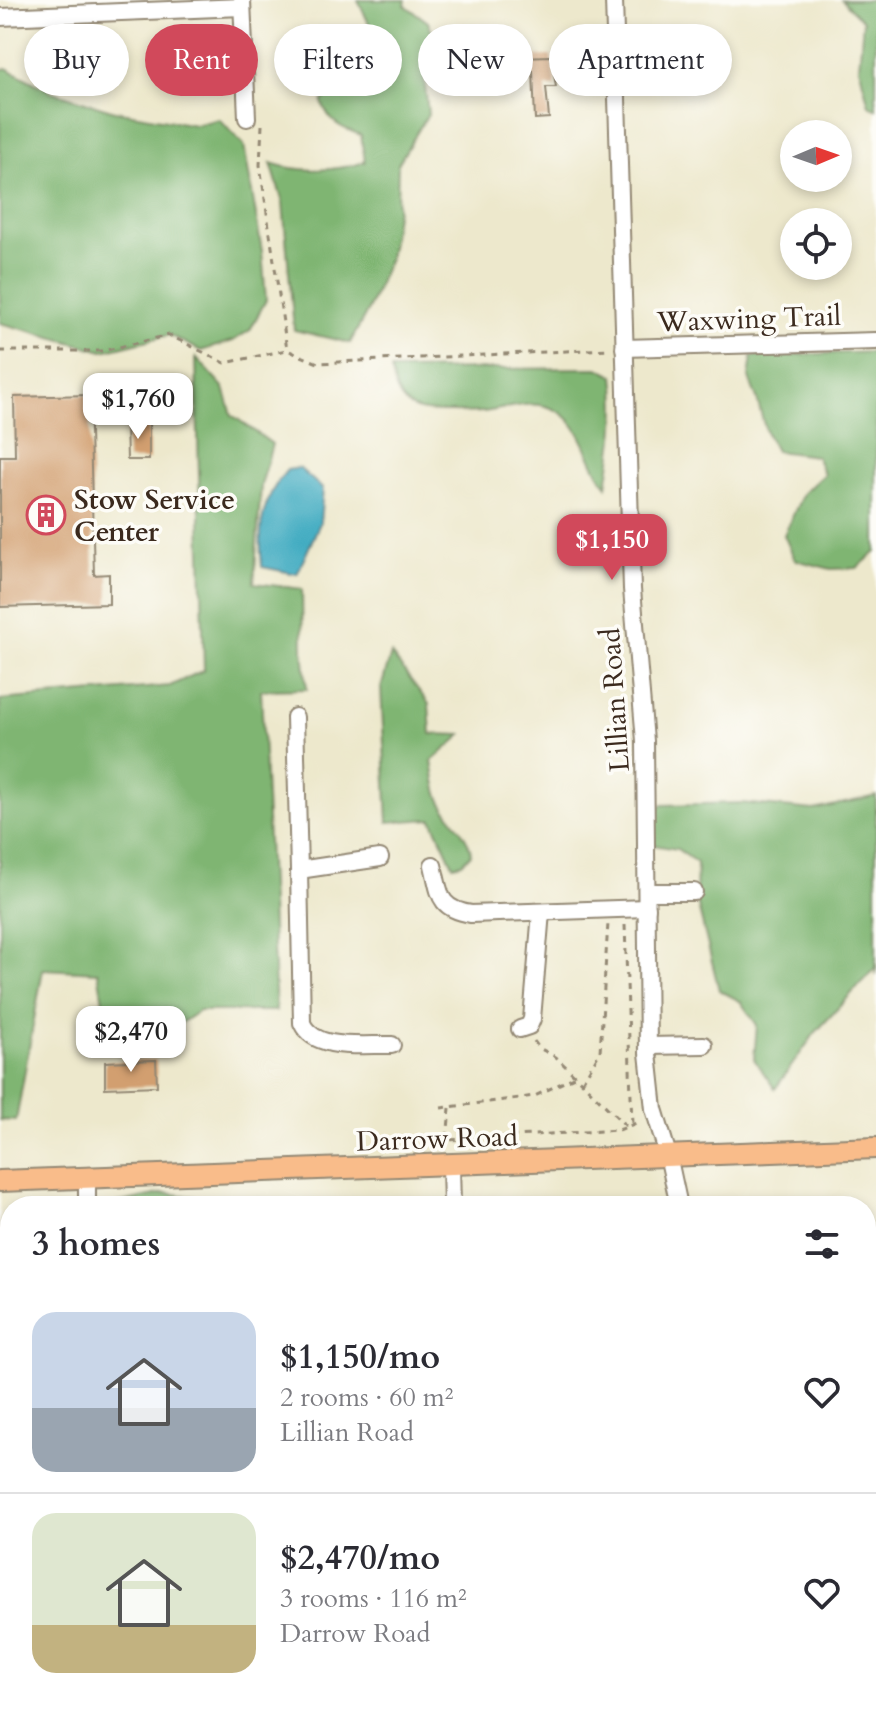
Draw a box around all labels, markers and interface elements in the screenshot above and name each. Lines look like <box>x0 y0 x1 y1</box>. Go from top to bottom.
chip: Buy <box>24 24 129 96</box>
chip: Rent <box>145 24 258 96</box>
chip: Filters <box>274 24 402 96</box>
chip: New <box>418 24 533 96</box>
chip: Apartment <box>549 24 732 96</box>
north arrow <box>780 120 852 192</box>
map controls <box>780 120 852 280</box>
button: locate <box>780 208 852 280</box>
street label: Waxwing Trail <box>655 297 842 341</box>
pin: $1,760 <box>73 373 203 441</box>
text: $1,760 <box>101 381 175 416</box>
place label: Stow Service Center <box>74 481 235 551</box>
building icon: Stow Service Center <box>25 494 67 536</box>
pin: $1,150 <box>547 514 677 582</box>
text: $1,150 <box>575 522 649 557</box>
street label: Lillian Road <box>591 627 639 773</box>
pin: $2,470 <box>66 1006 196 1074</box>
text: $2,470 <box>94 1014 168 1049</box>
street label: Darrow Road <box>355 1117 519 1161</box>
text: 3 homes <box>32 1221 160 1267</box>
icon: filters <box>800 1222 844 1266</box>
text: $1,150/mo <box>280 1334 440 1380</box>
icon: home <box>96 1344 192 1440</box>
icon: heart <box>800 1370 844 1414</box>
text: 2 rooms · 60 m² <box>280 1380 453 1415</box>
text: Lillian Road <box>280 1415 414 1450</box>
text: $2,470/mo <box>280 1535 440 1581</box>
icon: home <box>96 1545 192 1641</box>
icon: heart <box>800 1571 844 1615</box>
text: 3 rooms · 116 m² <box>280 1581 467 1616</box>
text: Darrow Road <box>280 1616 430 1651</box>

